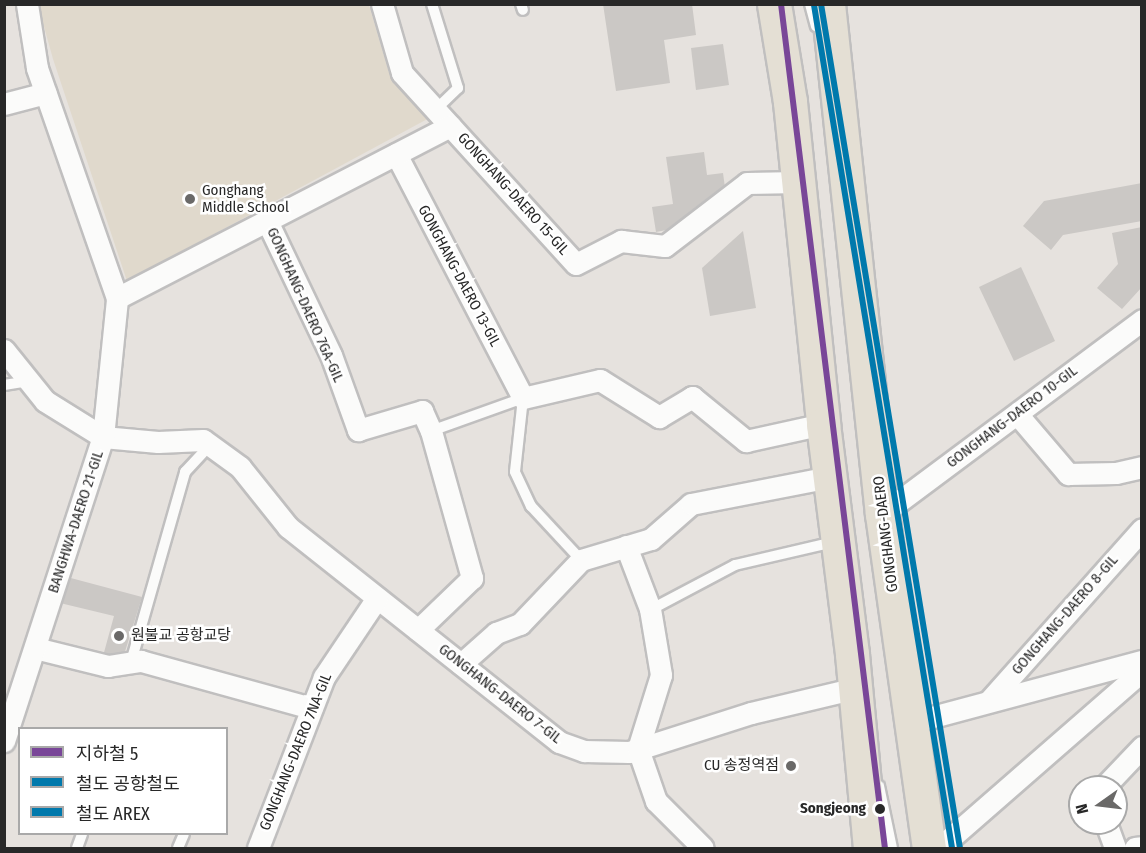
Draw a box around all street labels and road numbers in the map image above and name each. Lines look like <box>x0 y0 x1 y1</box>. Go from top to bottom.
street label: GONGHANG-DAERO 15-GIL <box>454 129 572 259</box>
street label: GONGHANG-DAERO 13-GIL <box>414 202 504 350</box>
street label: GONGHANG-DAERO 7GA-GIL <box>263 225 347 385</box>
street label: GONGHANG-DAERO 10-GIL <box>943 362 1081 472</box>
street label: BANGHWA-DAERO 21-GIL <box>44 449 108 595</box>
street label: GONGHANG-DAERO <box>870 475 902 593</box>
street label: GONGHANG-DAERO 8-GIL <box>1008 552 1122 678</box>
street label: GONGHANG-DAERO 7-GIL <box>435 640 565 748</box>
street label: GONGHANG-DAERO 7NA-GIL <box>256 671 336 833</box>

